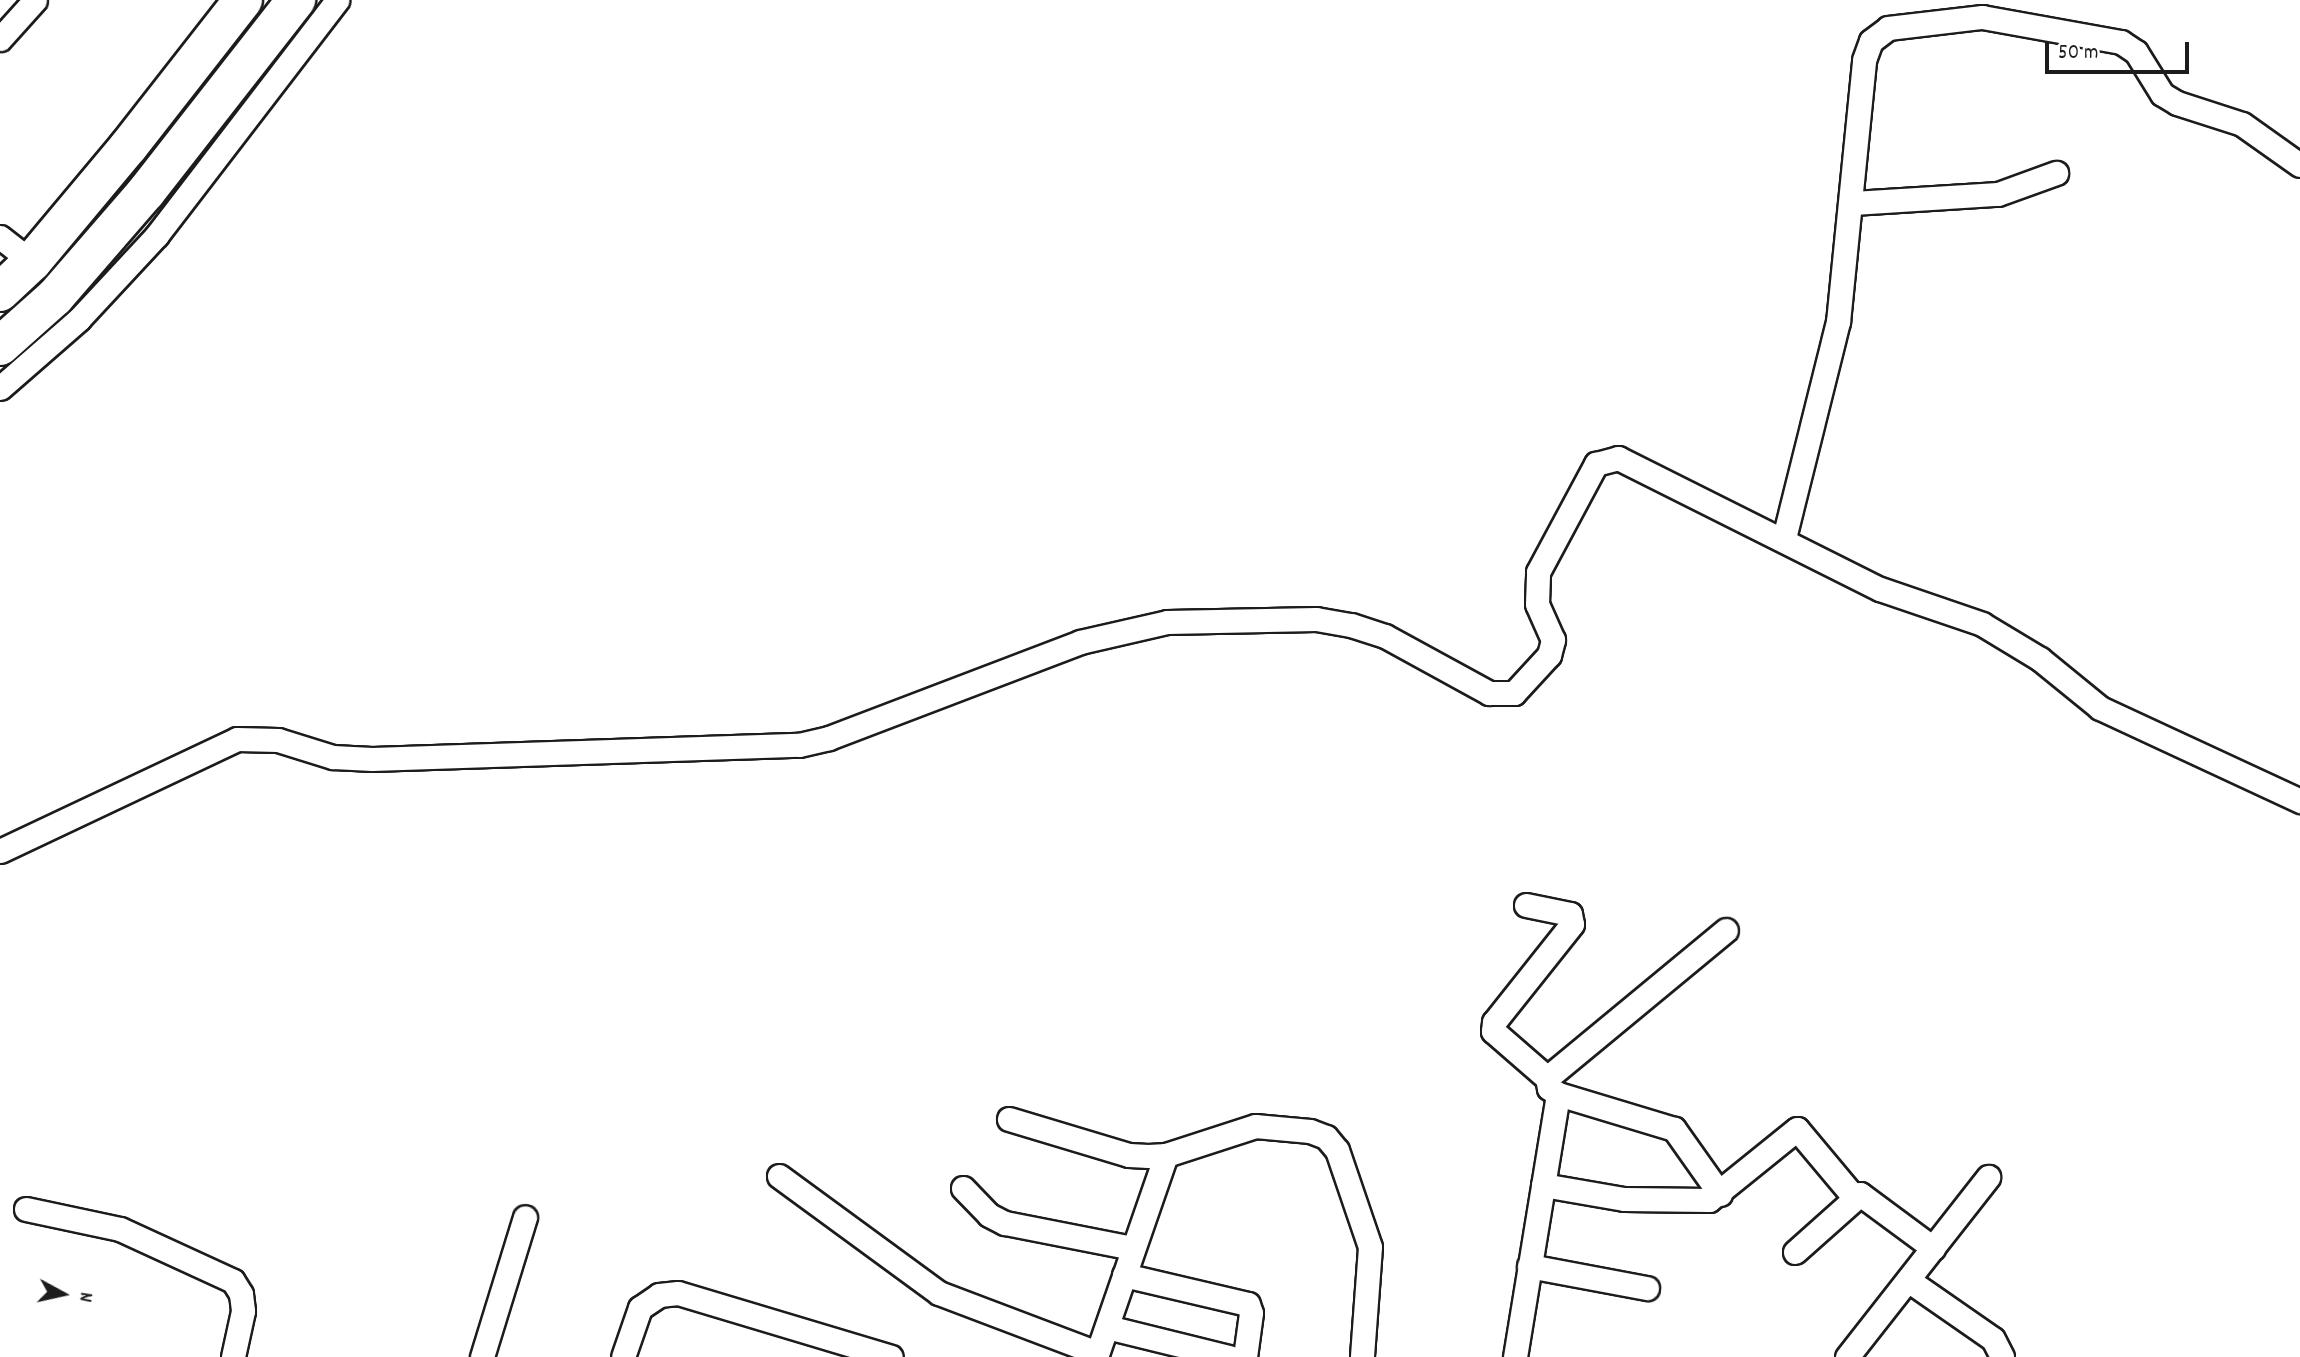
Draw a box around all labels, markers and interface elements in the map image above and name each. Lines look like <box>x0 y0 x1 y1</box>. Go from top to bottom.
scale bar <box>2048 28 2192 72</box>
text: 50 m <box>2058 39 2098 69</box>
north arrow <box>28 1259 98 1329</box>
text: N <box>70 1290 98 1304</box>

